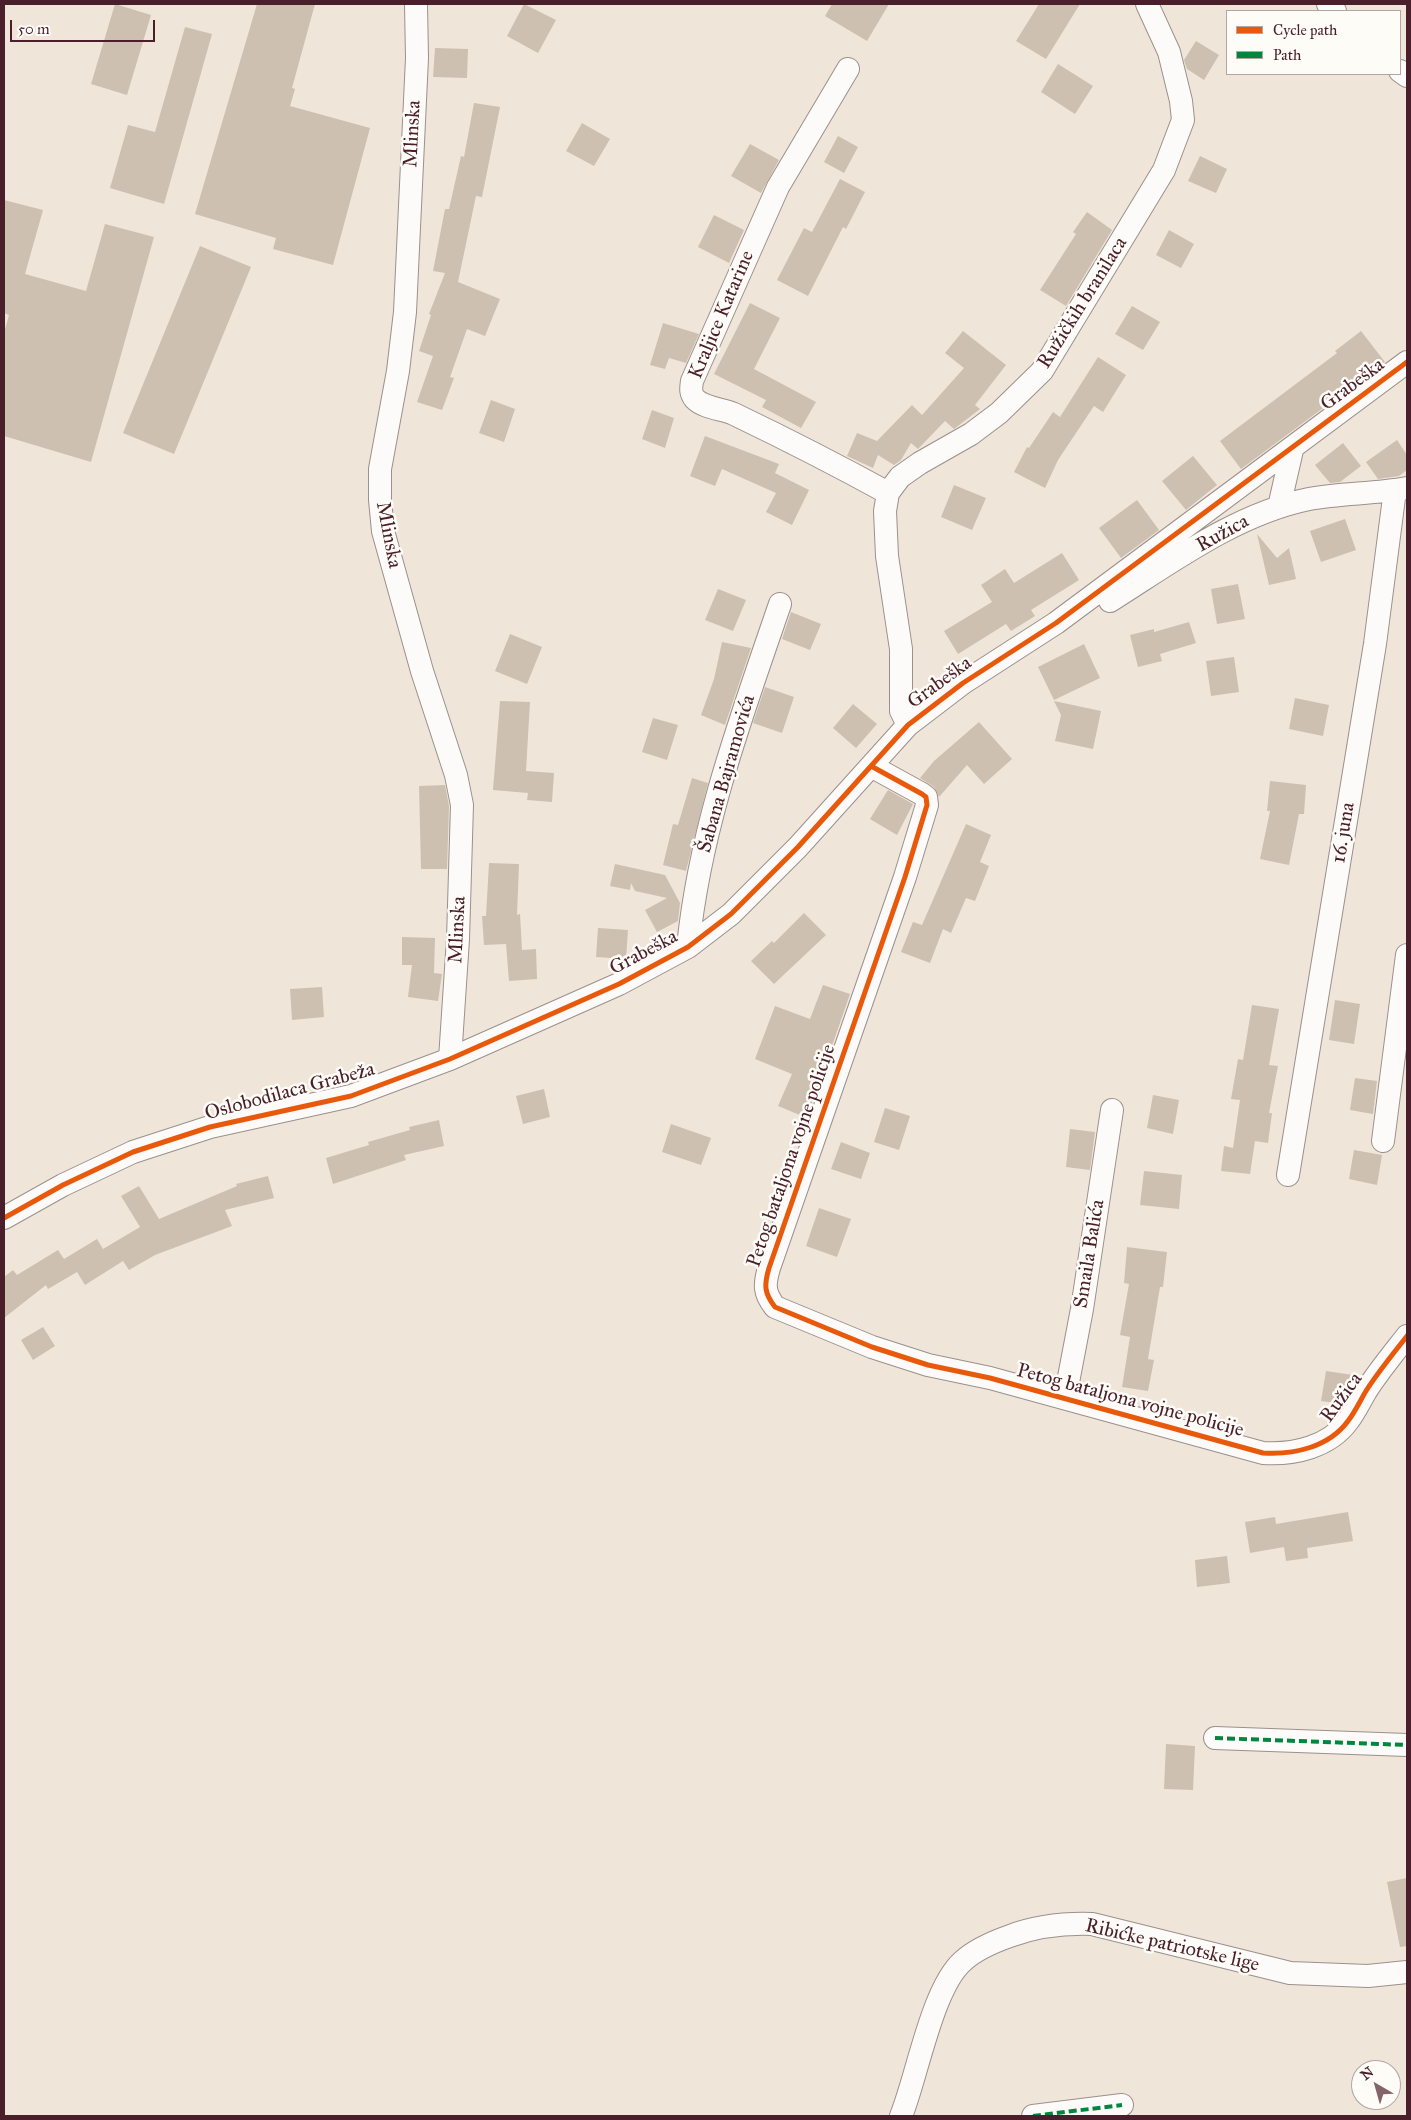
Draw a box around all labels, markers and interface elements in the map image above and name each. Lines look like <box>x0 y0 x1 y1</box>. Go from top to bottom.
scale bar <box>12 10 158 42</box>
legend <box>1226 10 1401 75</box>
text: 50 m <box>18 20 50 38</box>
text: Cycle path <box>1273 21 1337 39</box>
text: Path <box>1273 46 1301 64</box>
street label: Mlinska <box>399 100 427 168</box>
street label: Ružičkih branilaca <box>1033 233 1133 373</box>
street label: Kraljice Katarine <box>684 247 760 383</box>
street label: Grabeška <box>1316 353 1390 417</box>
street label: Mlinska <box>370 500 406 570</box>
street label: Ružica <box>1193 510 1253 558</box>
street label: Grabeška <box>903 652 977 714</box>
street label: Šabana Bajramovića <box>693 692 761 856</box>
street label: 16. juna <box>1327 801 1361 865</box>
street label: Mlinska <box>444 896 472 964</box>
street label: Grabeška <box>606 925 682 981</box>
street label: Petog bataljona vojne policije <box>743 1041 841 1271</box>
street label: Oslobodilaca Grabeža <box>202 1058 378 1126</box>
street label: Smaila Balića <box>1070 1198 1110 1310</box>
street label: Petog bataljona vojne policije <box>1014 1359 1246 1443</box>
street label: Ružica <box>1316 1368 1368 1428</box>
street label: Ribićke patriotske lige <box>1083 1914 1261 1978</box>
north arrow <box>1351 2060 1401 2110</box>
text: N <box>1357 2063 1377 2084</box>

